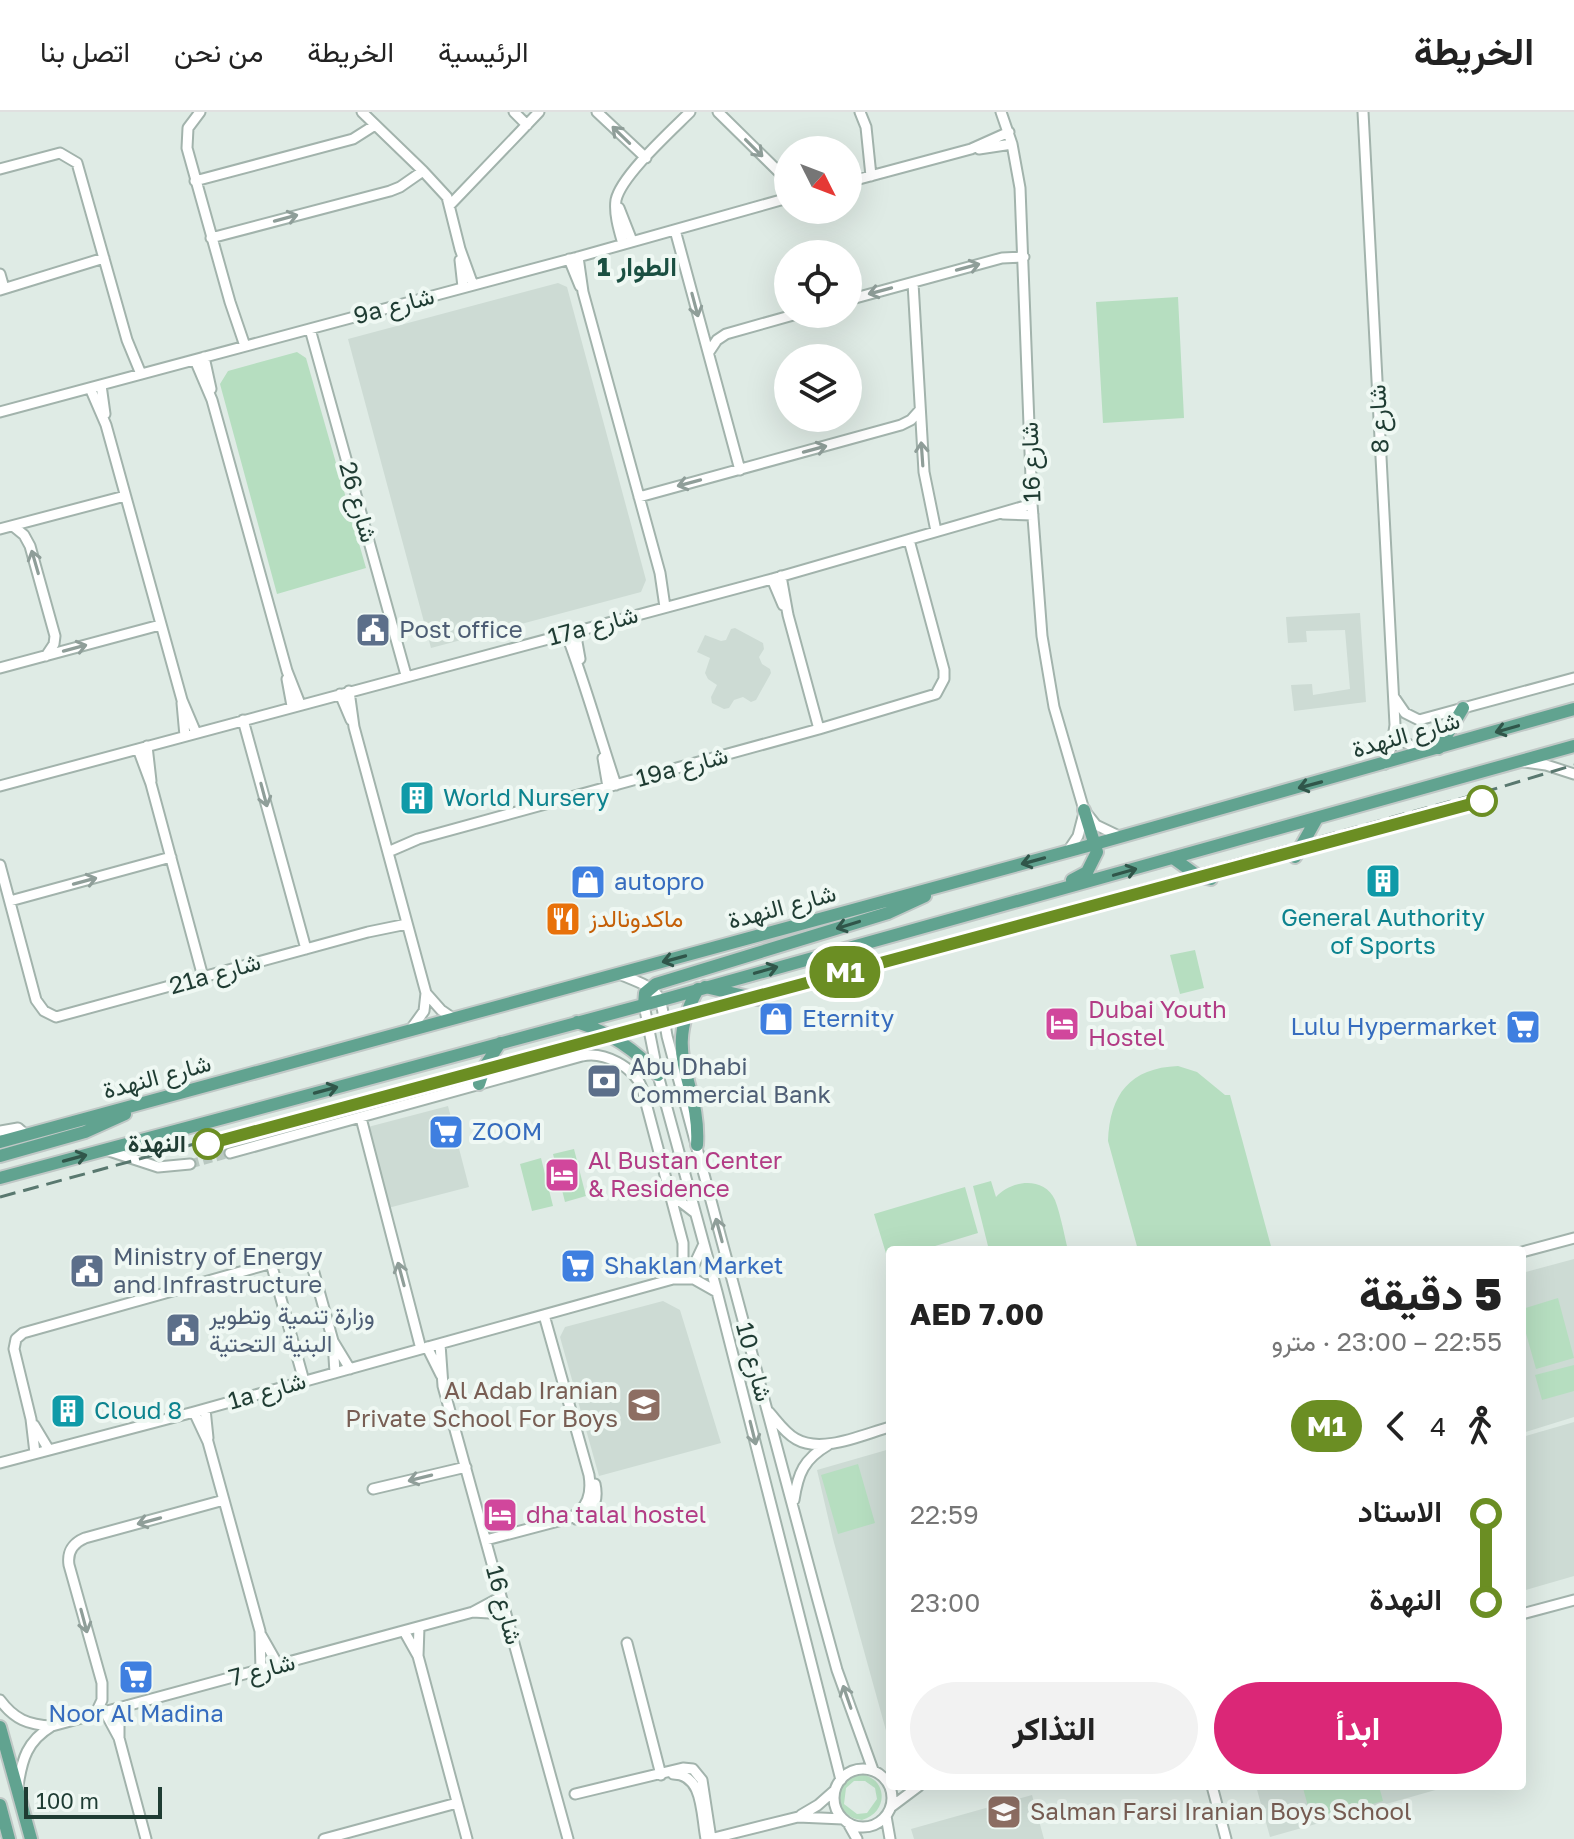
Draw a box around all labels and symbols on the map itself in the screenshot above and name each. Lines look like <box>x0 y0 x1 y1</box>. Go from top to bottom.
one-way arrow <box>612 126 632 145</box>
north arrow <box>774 136 862 224</box>
one-way arrow <box>744 138 763 157</box>
one-way arrow <box>273 209 299 224</box>
district label: الطوار 1 <box>597 251 677 283</box>
one-way arrow <box>954 259 980 274</box>
street label: 9a شارع <box>350 280 438 332</box>
one-way arrow <box>868 285 894 300</box>
one-way arrow <box>689 292 704 318</box>
street label: شارع 8 <box>1361 384 1397 454</box>
street label: شارع 16 <box>1014 421 1048 503</box>
one-way arrow <box>801 440 827 455</box>
one-way arrow <box>914 441 929 468</box>
street label: شارع 26 <box>331 458 385 546</box>
one-way arrow <box>677 477 703 492</box>
one-way arrow <box>27 550 41 575</box>
street label: 17a شارع <box>544 599 642 653</box>
public building icon: Post office <box>354 611 392 649</box>
place label: Post office <box>399 614 523 643</box>
one-way arrow <box>62 640 88 655</box>
street label: شارع النهدة <box>1348 704 1464 766</box>
one-way arrow <box>1494 722 1520 737</box>
street label: 19a شارع <box>632 739 732 795</box>
one-way arrow <box>1298 778 1324 793</box>
building icon: World Nursery <box>398 779 436 817</box>
one-way arrow <box>257 782 272 808</box>
place label: World Nursery <box>443 782 609 811</box>
unlabelled marker <box>1467 786 1497 816</box>
one-way arrow <box>1020 854 1046 869</box>
building icon: General Authority of Sports <box>1364 862 1402 900</box>
shop icon: autopro <box>569 863 607 901</box>
one-way arrow <box>1111 864 1137 879</box>
place label: autopro <box>614 866 704 895</box>
one-way arrow <box>72 873 98 888</box>
street label: شارع النهدة <box>724 877 840 937</box>
restaurant icon: ماكدونالدز <box>544 900 582 938</box>
place label: General Authority of Sports <box>1281 902 1485 959</box>
place label: ماكدونالدز <box>588 903 683 934</box>
one-way arrow <box>836 919 861 933</box>
street label: 21a شارع <box>166 946 264 1002</box>
line badge: M1 <box>809 946 881 998</box>
one-way arrow <box>661 952 687 967</box>
one-way arrow <box>753 962 779 977</box>
place label: Dubai Youth Hostel <box>1088 994 1227 1051</box>
shop icon: Eternity <box>757 1000 795 1038</box>
place label: Eternity <box>802 1003 894 1032</box>
hotel icon: Dubai Youth Hostel <box>1043 1005 1081 1043</box>
supermarket icon: Lulu Hypermarket <box>1504 1008 1542 1046</box>
place label: Lulu Hypermarket <box>1291 1011 1497 1040</box>
street label: شارع النهدة <box>99 1047 215 1107</box>
place label: Abu Dhabi Commercial Bank <box>630 1051 831 1108</box>
bank icon: Abu Dhabi Commercial Bank <box>585 1062 623 1100</box>
one-way arrow <box>313 1082 339 1097</box>
supermarket icon: ZOOM <box>427 1113 465 1151</box>
place label: ZOOM <box>472 1116 542 1145</box>
place label: النهدة <box>128 1128 186 1159</box>
marker: النهدة <box>193 1129 223 1159</box>
place label: Al Bustan Center & Residence <box>588 1145 782 1202</box>
one-way arrow <box>62 1150 88 1165</box>
hotel icon: Al Bustan Center & Residence <box>543 1156 581 1194</box>
one-way arrow <box>711 1218 726 1244</box>
place label: Ministry of Energy and Infrastructure <box>113 1241 323 1298</box>
supermarket icon: Shaklan Market <box>559 1247 597 1285</box>
place label: Shaklan Market <box>604 1250 783 1279</box>
public building icon: Ministry of Energy and Infrastructure <box>68 1252 106 1290</box>
one-way arrow <box>393 1261 408 1287</box>
place label: وزارة تنمية وتطوير البنية التحتية <box>208 1300 375 1358</box>
public building icon: وزارة تنمية وتطوير البنية التحتية <box>164 1311 202 1349</box>
street label: شارع 10 <box>728 1319 780 1405</box>
street label: 1a شارع <box>224 1365 310 1417</box>
place label: Al Adab Iranian Private School For Boys <box>345 1375 618 1432</box>
school or university icon: Al Adab Iranian Private School For Boys <box>625 1386 663 1424</box>
building icon: Cloud 8 <box>49 1392 87 1430</box>
place label: Cloud 8 <box>94 1395 182 1424</box>
one-way arrow <box>746 1419 761 1445</box>
one-way arrow <box>407 1471 433 1486</box>
hotel icon: dha talal hostel <box>481 1496 519 1534</box>
place label: dha talal hostel <box>526 1499 706 1528</box>
one-way arrow <box>136 1514 162 1529</box>
street label: شارع 16 <box>478 1562 530 1648</box>
one-way arrow <box>77 1607 92 1633</box>
street label: شارع 7 <box>225 1646 299 1694</box>
supermarket icon: Noor Al Madina <box>117 1658 155 1696</box>
one-way arrow <box>838 1685 853 1710</box>
place label: Noor Al Madina <box>48 1698 224 1727</box>
scale bar <box>24 1783 162 1819</box>
school or university icon: Salman Farsi Iranian Boys School <box>985 1793 1023 1831</box>
place label: Salman Farsi Iranian Boys School <box>1030 1796 1412 1825</box>

